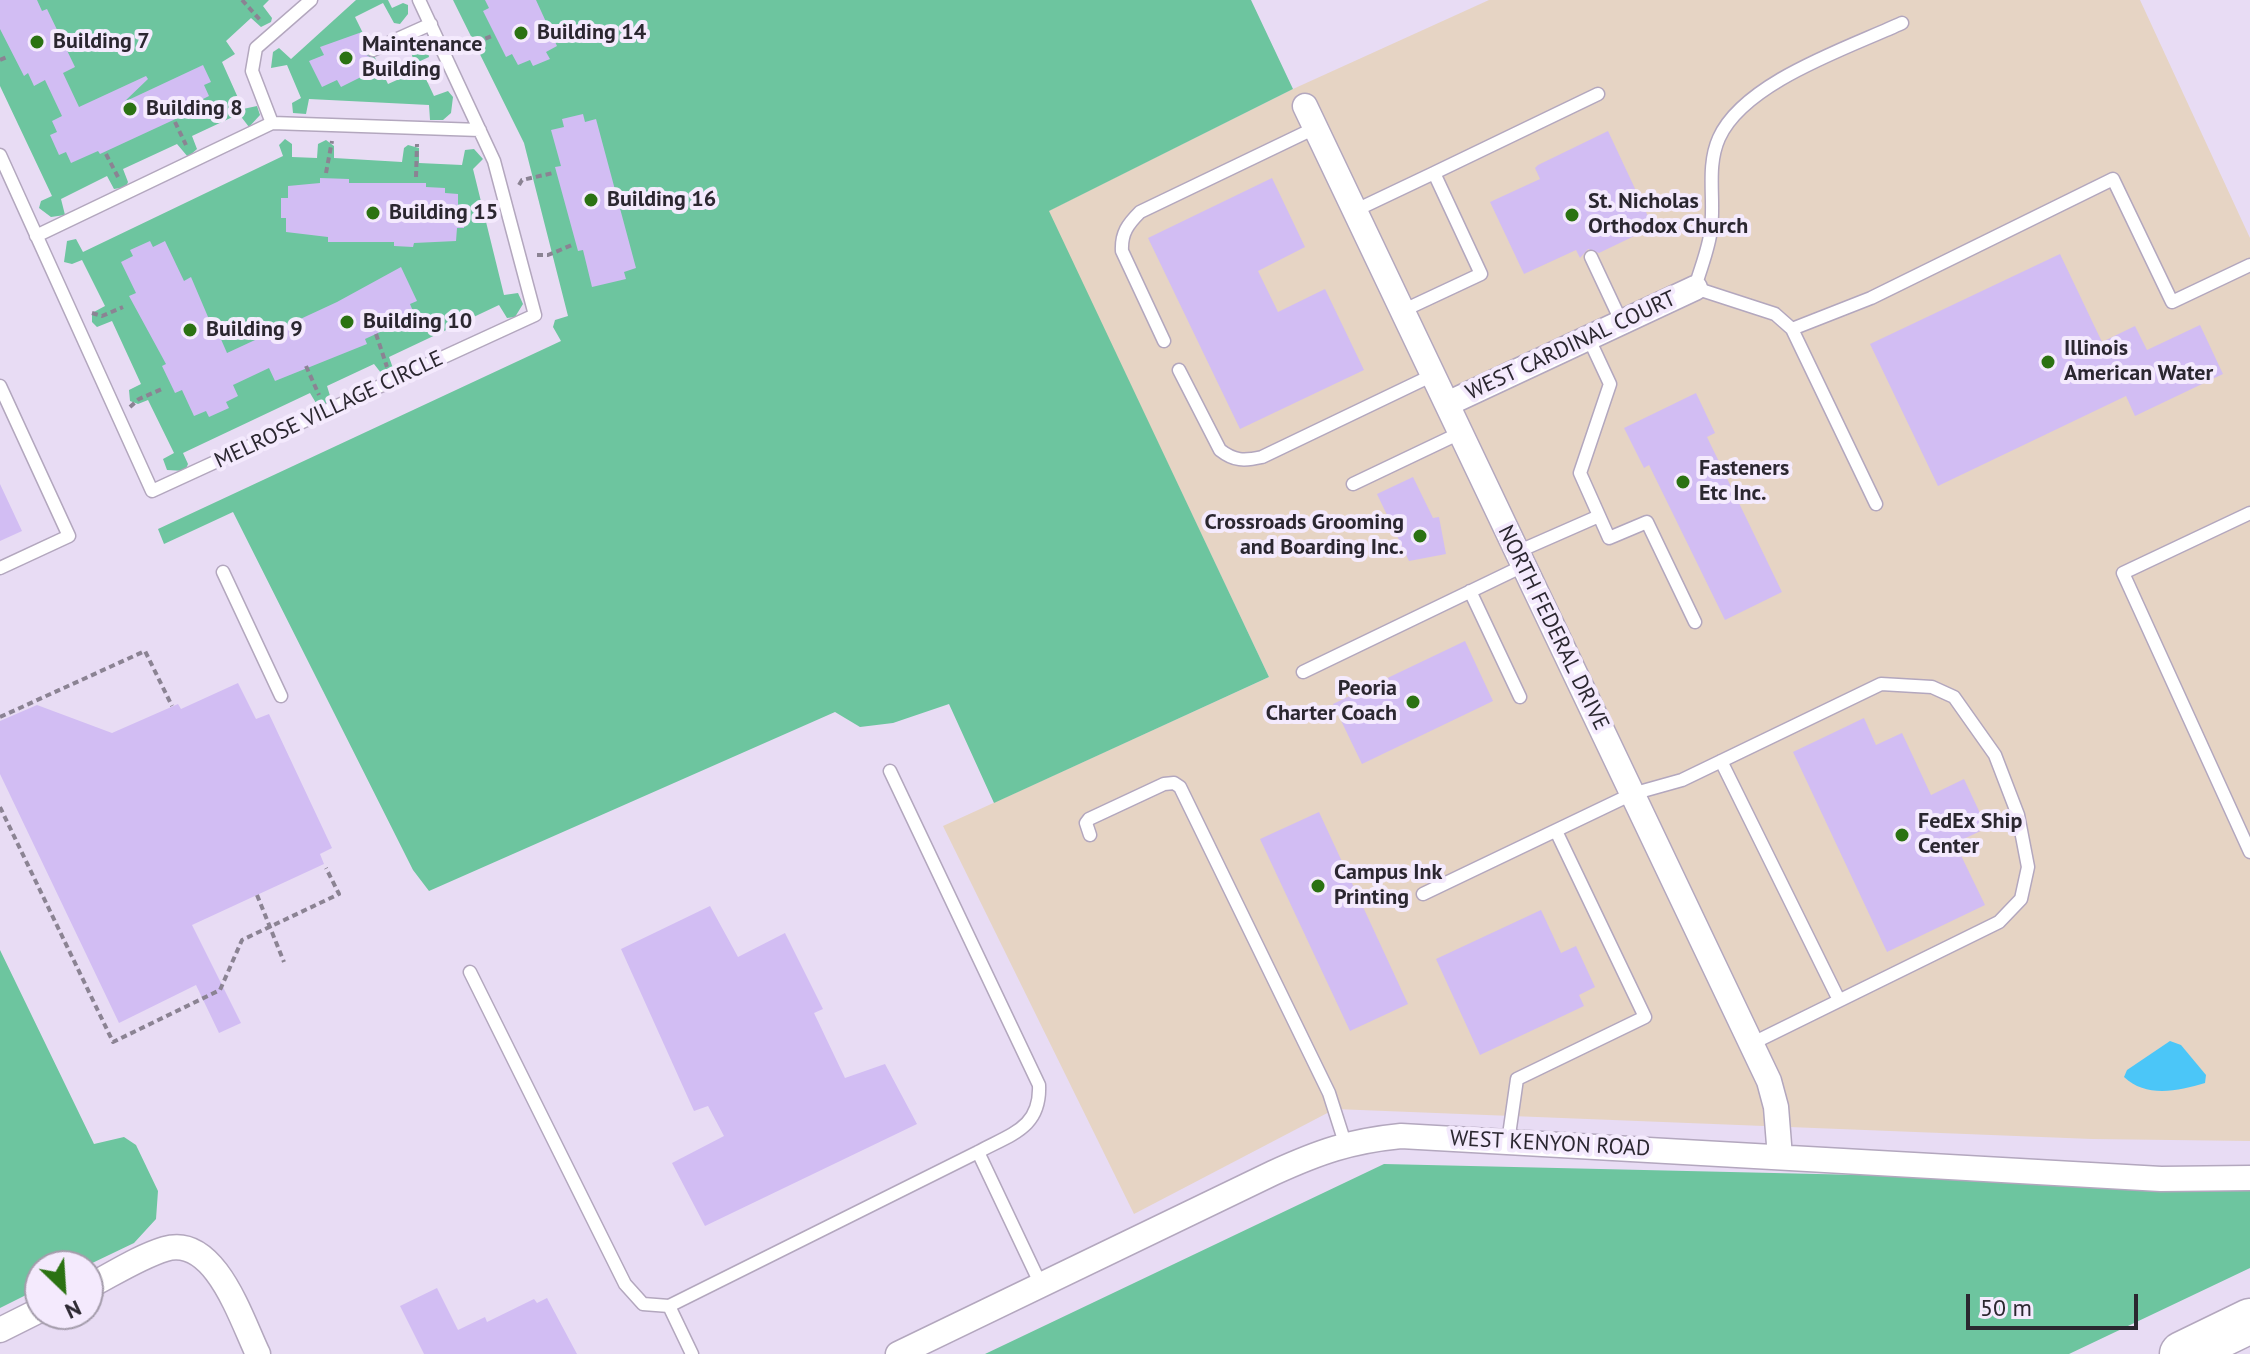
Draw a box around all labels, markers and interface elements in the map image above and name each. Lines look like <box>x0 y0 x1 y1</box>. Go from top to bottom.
place label: Building 14 <box>537 20 646 46</box>
marker: Building 14 <box>512 24 530 42</box>
place label: Building 7 <box>53 29 150 55</box>
place label: Maintenance Building <box>362 32 482 84</box>
marker: Building 7 <box>28 33 46 51</box>
marker: Maintenance Building <box>337 49 355 67</box>
place label: Building 8 <box>146 96 243 122</box>
marker: Building 8 <box>121 100 139 118</box>
place label: Building 16 <box>607 187 716 213</box>
place label: St. Nicholas Orthodox Church <box>1588 189 1748 240</box>
marker: Building 16 <box>582 191 600 209</box>
place label: Building 15 <box>389 200 498 226</box>
marker: Building 15 <box>364 204 382 222</box>
marker: St. Nicholas Orthodox Church <box>1563 206 1581 224</box>
street label: WEST CARDINAL COURT <box>1462 286 1680 406</box>
place label: Building 10 <box>363 309 472 335</box>
marker: Building 10 <box>338 313 356 331</box>
place label: Building 9 <box>206 317 303 343</box>
marker: Building 9 <box>181 321 199 339</box>
place label: Illinois American Water <box>2064 336 2213 388</box>
street label: MELROSE VILLAGE CIRCLE <box>211 345 447 475</box>
marker: Illinois American Water <box>2039 353 2057 371</box>
place label: Fasteners Etc Inc. <box>1699 456 1789 508</box>
marker: Fasteners Etc Inc. <box>1674 473 1692 491</box>
place label: Crossroads Grooming and Boarding Inc. <box>1205 510 1404 562</box>
street label: NORTH FEDERAL DRIVE <box>1492 521 1614 735</box>
marker: Crossroads Grooming and Boarding Inc. <box>1411 527 1429 545</box>
place label: Peoria Charter Coach <box>1266 676 1397 728</box>
marker: Peoria Charter Coach <box>1404 693 1422 711</box>
place label: FedEx Ship Center <box>1918 809 2022 860</box>
marker: FedEx Ship Center <box>1893 826 1911 844</box>
place label: Campus Ink Printing <box>1334 860 1442 912</box>
marker: Campus Ink Printing <box>1309 877 1327 895</box>
street label: WEST KENYON ROAD <box>1449 1126 1651 1162</box>
north arrow <box>24 1250 104 1330</box>
scale bar <box>1970 1278 2142 1328</box>
text: 50 m <box>1980 1292 2032 1323</box>
text: N <box>61 1294 86 1326</box>

